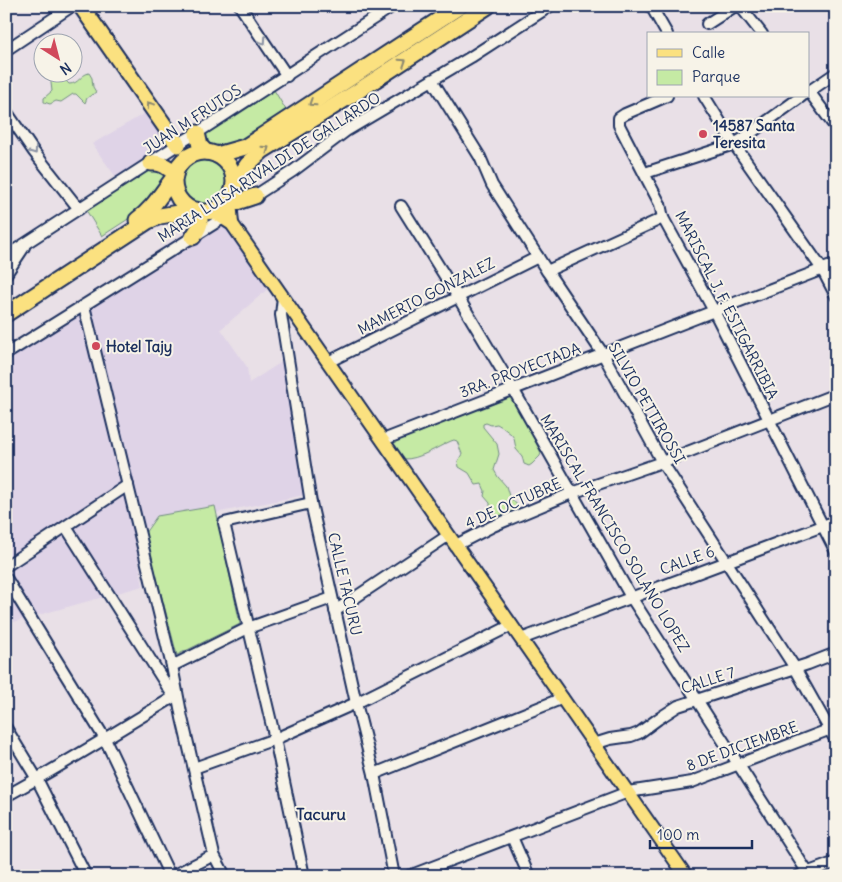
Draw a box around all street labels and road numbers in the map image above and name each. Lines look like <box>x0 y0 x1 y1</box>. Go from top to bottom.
street label: JUAN M FRUTOS <box>139 80 245 158</box>
street label: MARIA LUISA RIVALDI DE GALLARDO <box>154 88 384 246</box>
street label: MARISCAL J. F. ESTIGARRIBIA <box>671 208 783 403</box>
street label: MAMERTO GONZALEZ <box>354 253 498 339</box>
street label: 3RA. PROYECTADA <box>457 338 584 402</box>
street label: SILVIO PETTIROSSI <box>605 339 689 467</box>
street label: MARISCAL FRANCISCO SOLANO LOPEZ <box>536 411 694 656</box>
street label: 4 DE OCTUBRE <box>462 473 564 533</box>
street label: CALLE TACURU <box>324 531 366 637</box>
street label: CALLE 6 <box>657 541 717 579</box>
street label: CALLE 7 <box>679 662 737 698</box>
street label: 8 DE DICIEMBRE <box>684 717 801 775</box>

